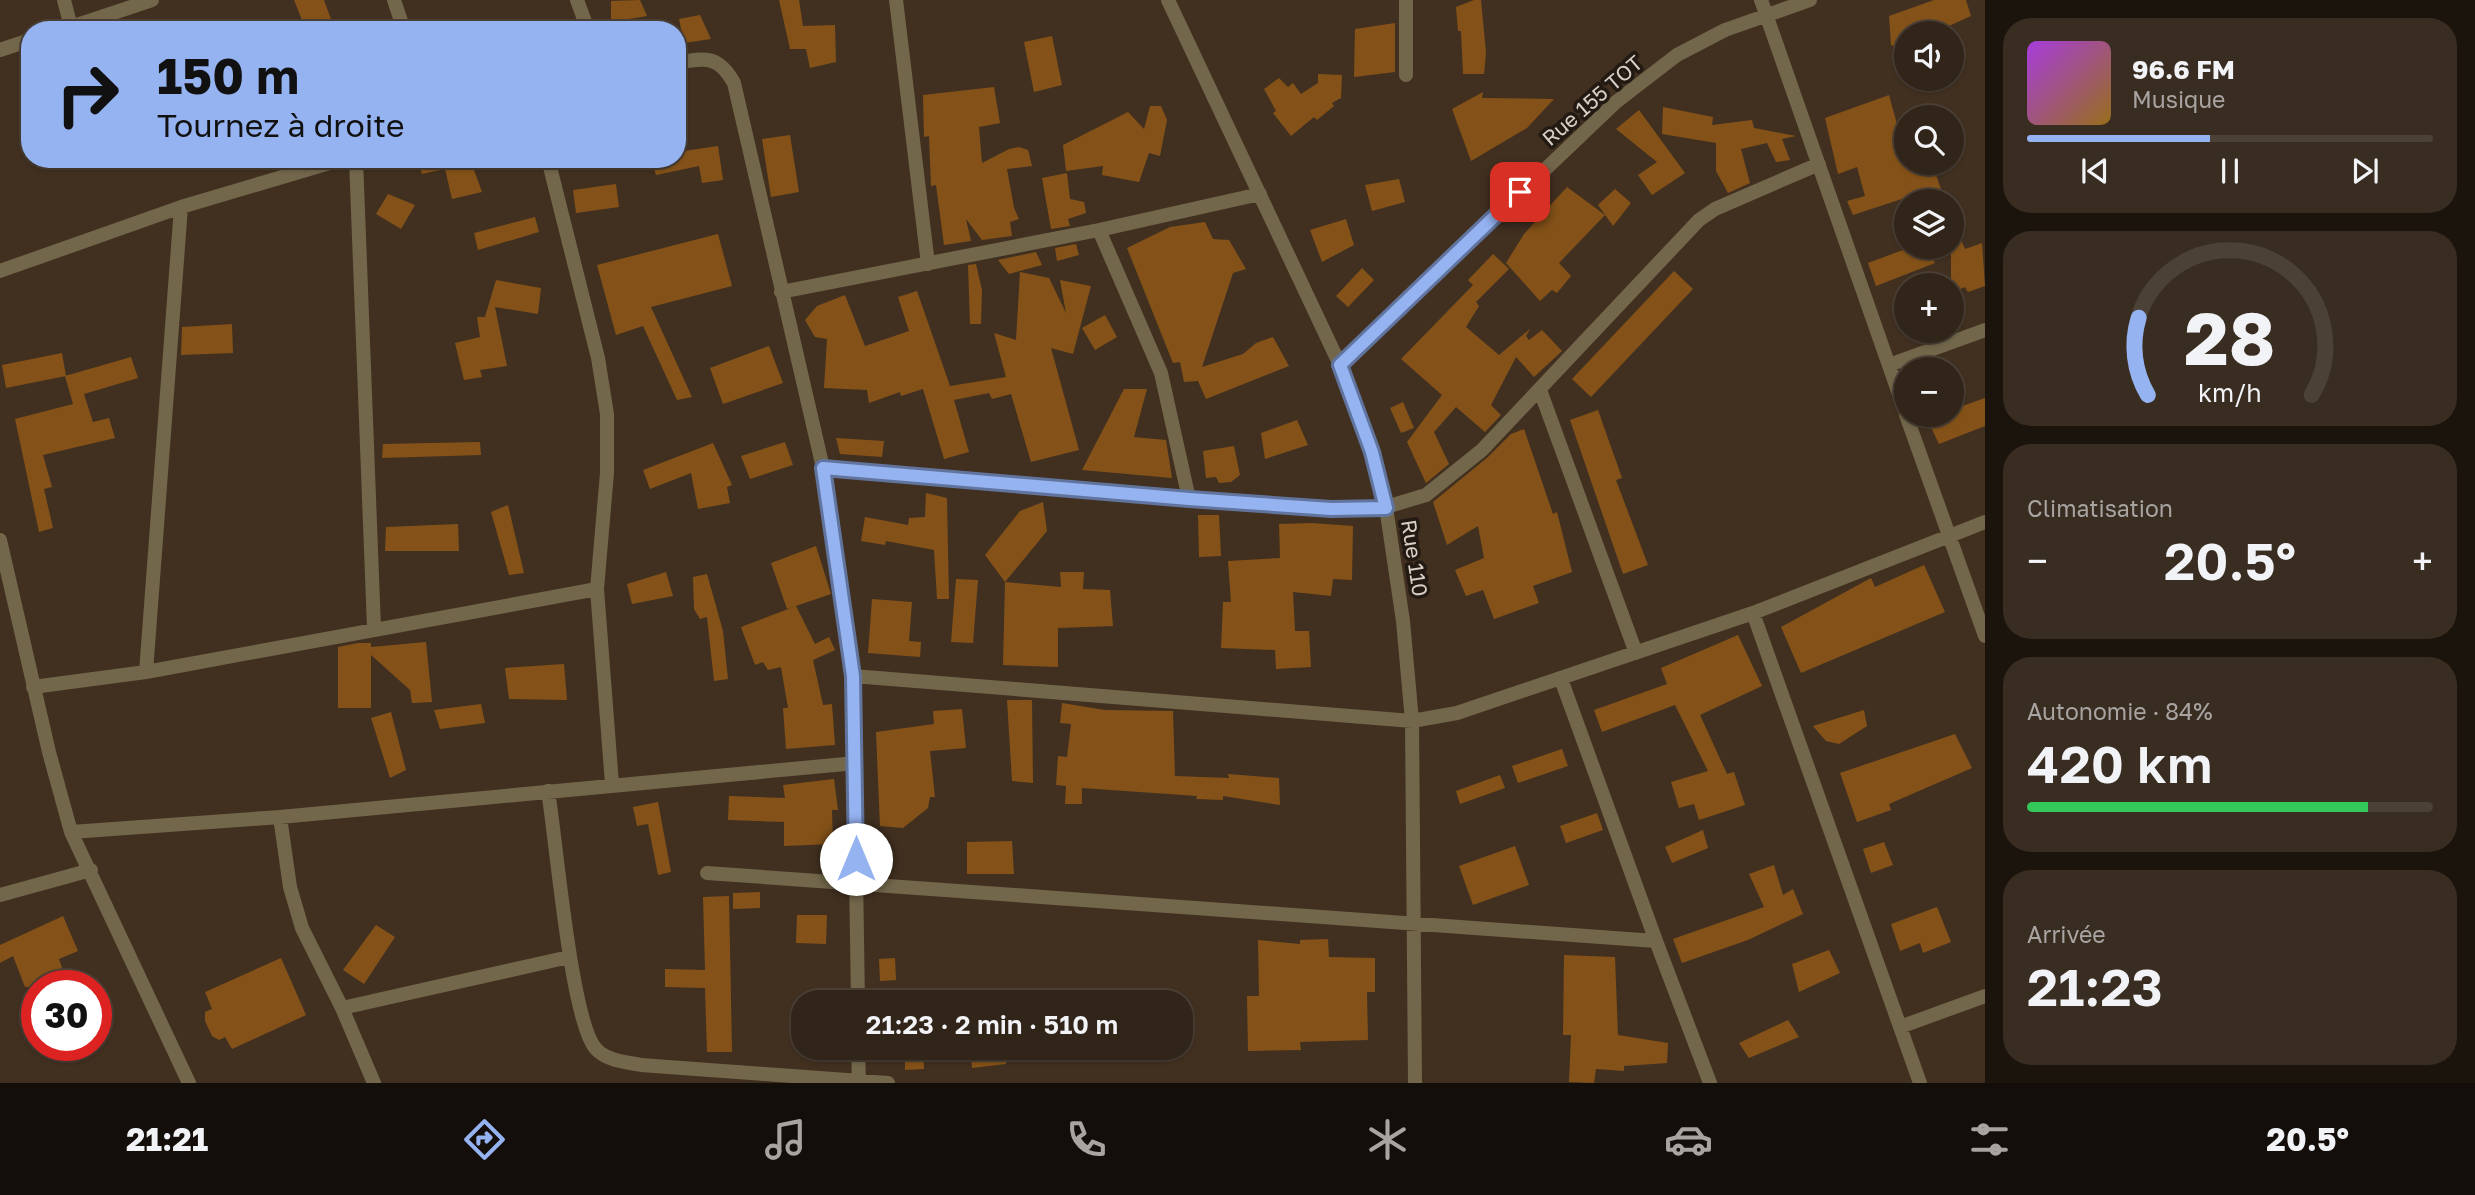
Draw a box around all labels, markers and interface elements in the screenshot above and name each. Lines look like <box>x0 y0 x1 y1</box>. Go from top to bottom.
map controls <box>1894 21 1964 427</box>
button: sound <box>1894 21 1964 91</box>
text: 150 m <box>157 46 299 105</box>
icon: right <box>42 49 133 140</box>
street label: Rue 155 TOT <box>1536 49 1648 151</box>
text: 96.6 FM <box>2132 54 2235 85</box>
text: Musique <box>2132 85 2225 113</box>
button: search <box>1894 105 1964 175</box>
text: Tournez à droite <box>157 106 405 144</box>
icon: previous <box>2076 152 2114 190</box>
icon: pause <box>2211 152 2249 190</box>
icon: next <box>2346 152 2384 190</box>
pin <box>1490 162 1550 222</box>
icon: arrive <box>1501 173 1539 211</box>
button: layers <box>1894 189 1964 259</box>
button: + <box>1894 273 1964 343</box>
text: 28 <box>2185 294 2276 381</box>
button: − <box>1894 357 1964 427</box>
text: km/h <box>2198 376 2262 407</box>
text: Climatisation <box>2027 494 2173 522</box>
street label: Rue 110 <box>1396 518 1434 598</box>
text: 20.5° <box>2164 529 2296 591</box>
text: − <box>2027 538 2048 583</box>
text: + <box>2412 538 2433 583</box>
text: Autonomie · 84% <box>2027 697 2212 725</box>
text: 420 km <box>2027 732 2212 794</box>
position arrow <box>819 822 893 896</box>
text: Arrivée <box>2027 920 2106 948</box>
text: 21:23 <box>2027 955 2163 1017</box>
speed limit sign: 30 <box>21 970 112 1061</box>
text: 21:23 · 2 min · 510 m <box>866 1009 1118 1040</box>
icon: directions <box>460 1115 509 1164</box>
icon: music <box>761 1115 810 1164</box>
icon: phone <box>1062 1115 1111 1164</box>
icon: climate <box>1363 1115 1412 1164</box>
icon: car <box>1664 1115 1713 1164</box>
icon: filters <box>1965 1115 2014 1164</box>
text: 21:21 <box>126 1120 208 1158</box>
text: 20.5° <box>2266 1120 2349 1158</box>

